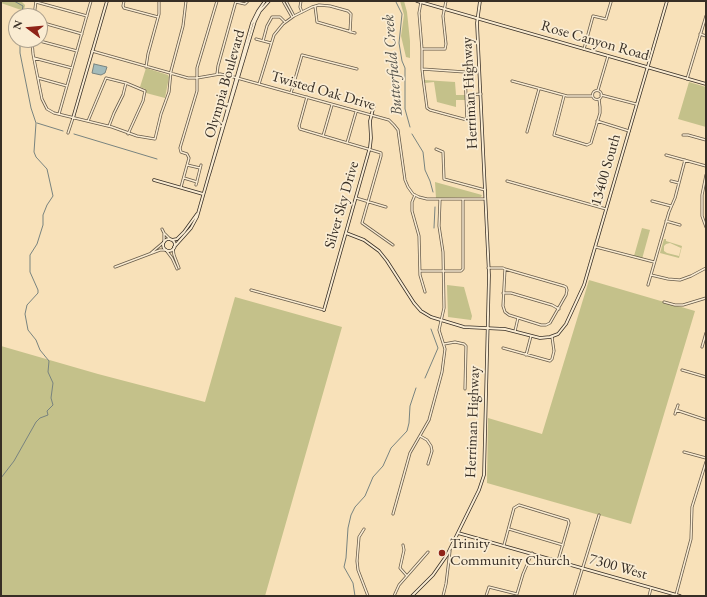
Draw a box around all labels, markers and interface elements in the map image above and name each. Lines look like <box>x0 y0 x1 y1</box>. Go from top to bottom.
north arrow <box>8 8 48 48</box>
water label: Butterfield Creek <box>379 13 407 117</box>
street label: Rose Canyon Road <box>539 17 651 65</box>
text: N <box>9 19 25 31</box>
street label: Olympia Boulevard <box>201 28 249 140</box>
street label: Herriman Highway <box>458 36 482 150</box>
street label: Twisted Oak Drive <box>269 67 377 115</box>
street label: 13400 South <box>587 132 625 208</box>
street label: Silver Sky Drive <box>321 159 363 251</box>
street label: Herriman Highway <box>462 366 484 478</box>
place label: Trinity Community Church <box>450 535 570 570</box>
marker: Trinity Community Church <box>437 548 447 558</box>
street label: 7300 West <box>587 550 649 584</box>

